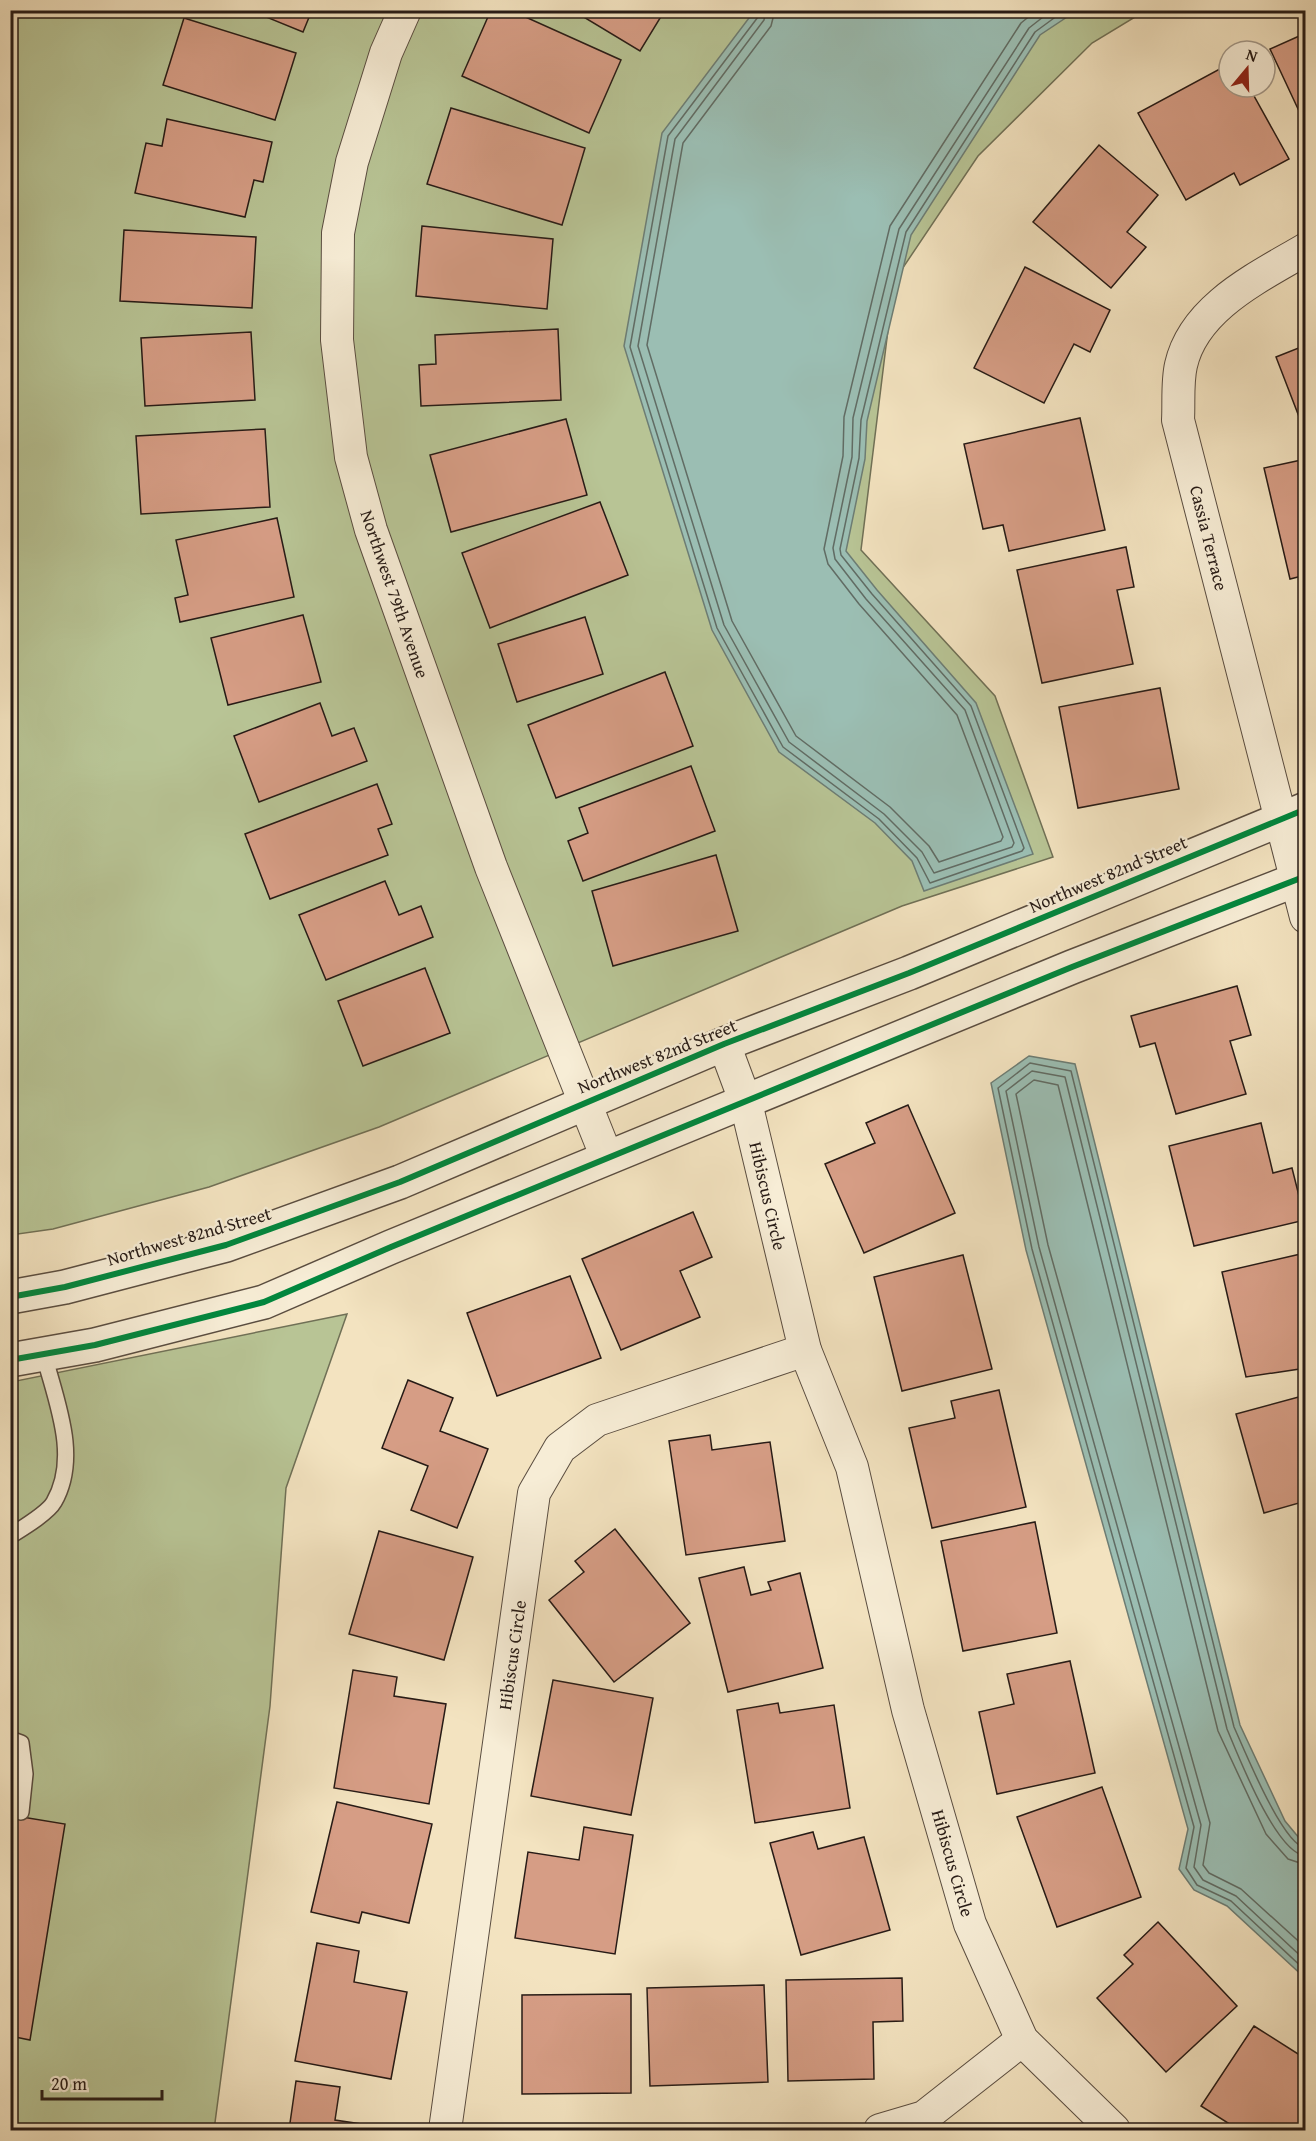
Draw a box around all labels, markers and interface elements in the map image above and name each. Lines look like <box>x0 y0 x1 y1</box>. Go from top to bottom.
north arrow <box>1217 39 1277 99</box>
text: N <box>1243 42 1261 68</box>
street label: Cassia Terrace <box>1183 483 1235 593</box>
street label: Northwest 79th Avenue <box>354 506 436 682</box>
street label: Northwest 82nd Street <box>1025 828 1192 920</box>
street label: Northwest 82nd Street <box>573 1011 741 1100</box>
street label: Hibiscus Circle <box>742 1139 794 1253</box>
street label: Northwest 82nd Street <box>104 1199 275 1272</box>
street label: Hibiscus Circle <box>491 1598 533 1712</box>
street label: Hibiscus Circle <box>925 1806 981 1920</box>
scale bar <box>42 2063 162 2101</box>
text: 20 m <box>51 2070 87 2097</box>

